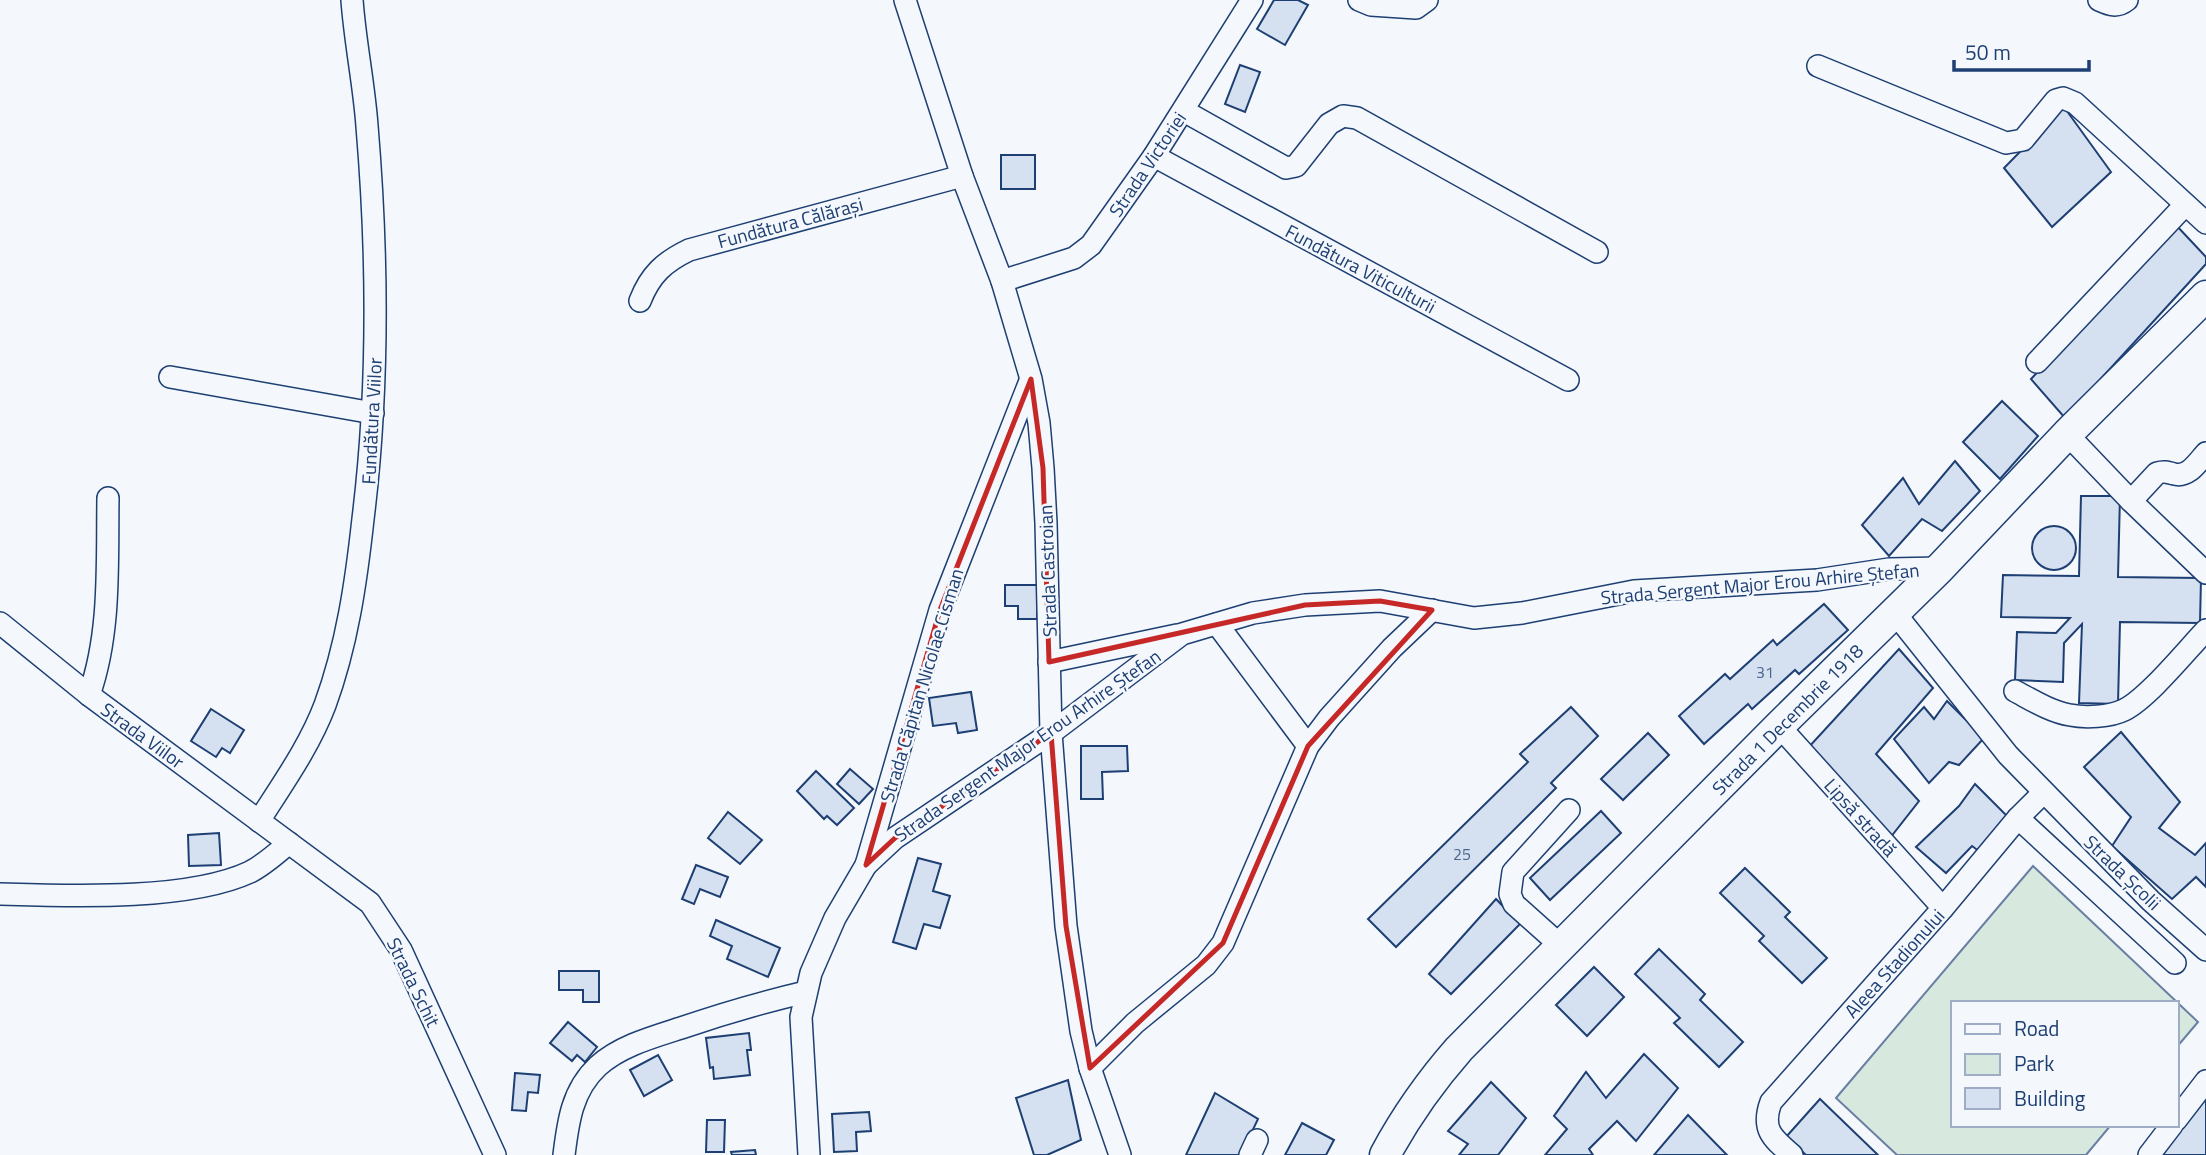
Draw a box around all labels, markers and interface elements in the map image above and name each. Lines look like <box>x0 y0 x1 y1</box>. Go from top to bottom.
scale bar <box>1954 28 2089 72</box>
text: 50 m <box>1965 36 2011 68</box>
street label: Strada Victoriei <box>1101 106 1193 222</box>
street label: Fundătura Călărași <box>714 189 866 255</box>
street label: Fundătura Viticulturii <box>1280 216 1442 320</box>
street label: Fundătura Viilor <box>353 356 389 485</box>
street label: Strada Castroian <box>1030 504 1064 638</box>
street label: Strada Sergent Major Erou Arhire Ștefan <box>1599 555 1921 611</box>
street label: Strada Căpitan Nicolae Cisman <box>872 565 970 805</box>
street label: Strada 1 Decembrie 1918 <box>1705 636 1870 801</box>
street label: Strada Sergent Major Erou Arhire Ștefan <box>888 641 1166 849</box>
house number: 31 <box>1756 660 1774 684</box>
street label: Strada Viilor <box>95 695 191 775</box>
street label: Lipsă stradă <box>1818 771 1905 863</box>
street label: Strada Școlii <box>2078 828 2168 916</box>
house number: 25 <box>1453 842 1471 866</box>
street label: Aleea Stadionului <box>1837 902 1951 1024</box>
street label: Strada Schit <box>380 932 448 1032</box>
legend <box>1951 1001 2178 1127</box>
text: Road <box>2014 1012 2059 1044</box>
text: Park <box>2014 1047 2054 1079</box>
text: Building <box>2014 1082 2086 1114</box>

